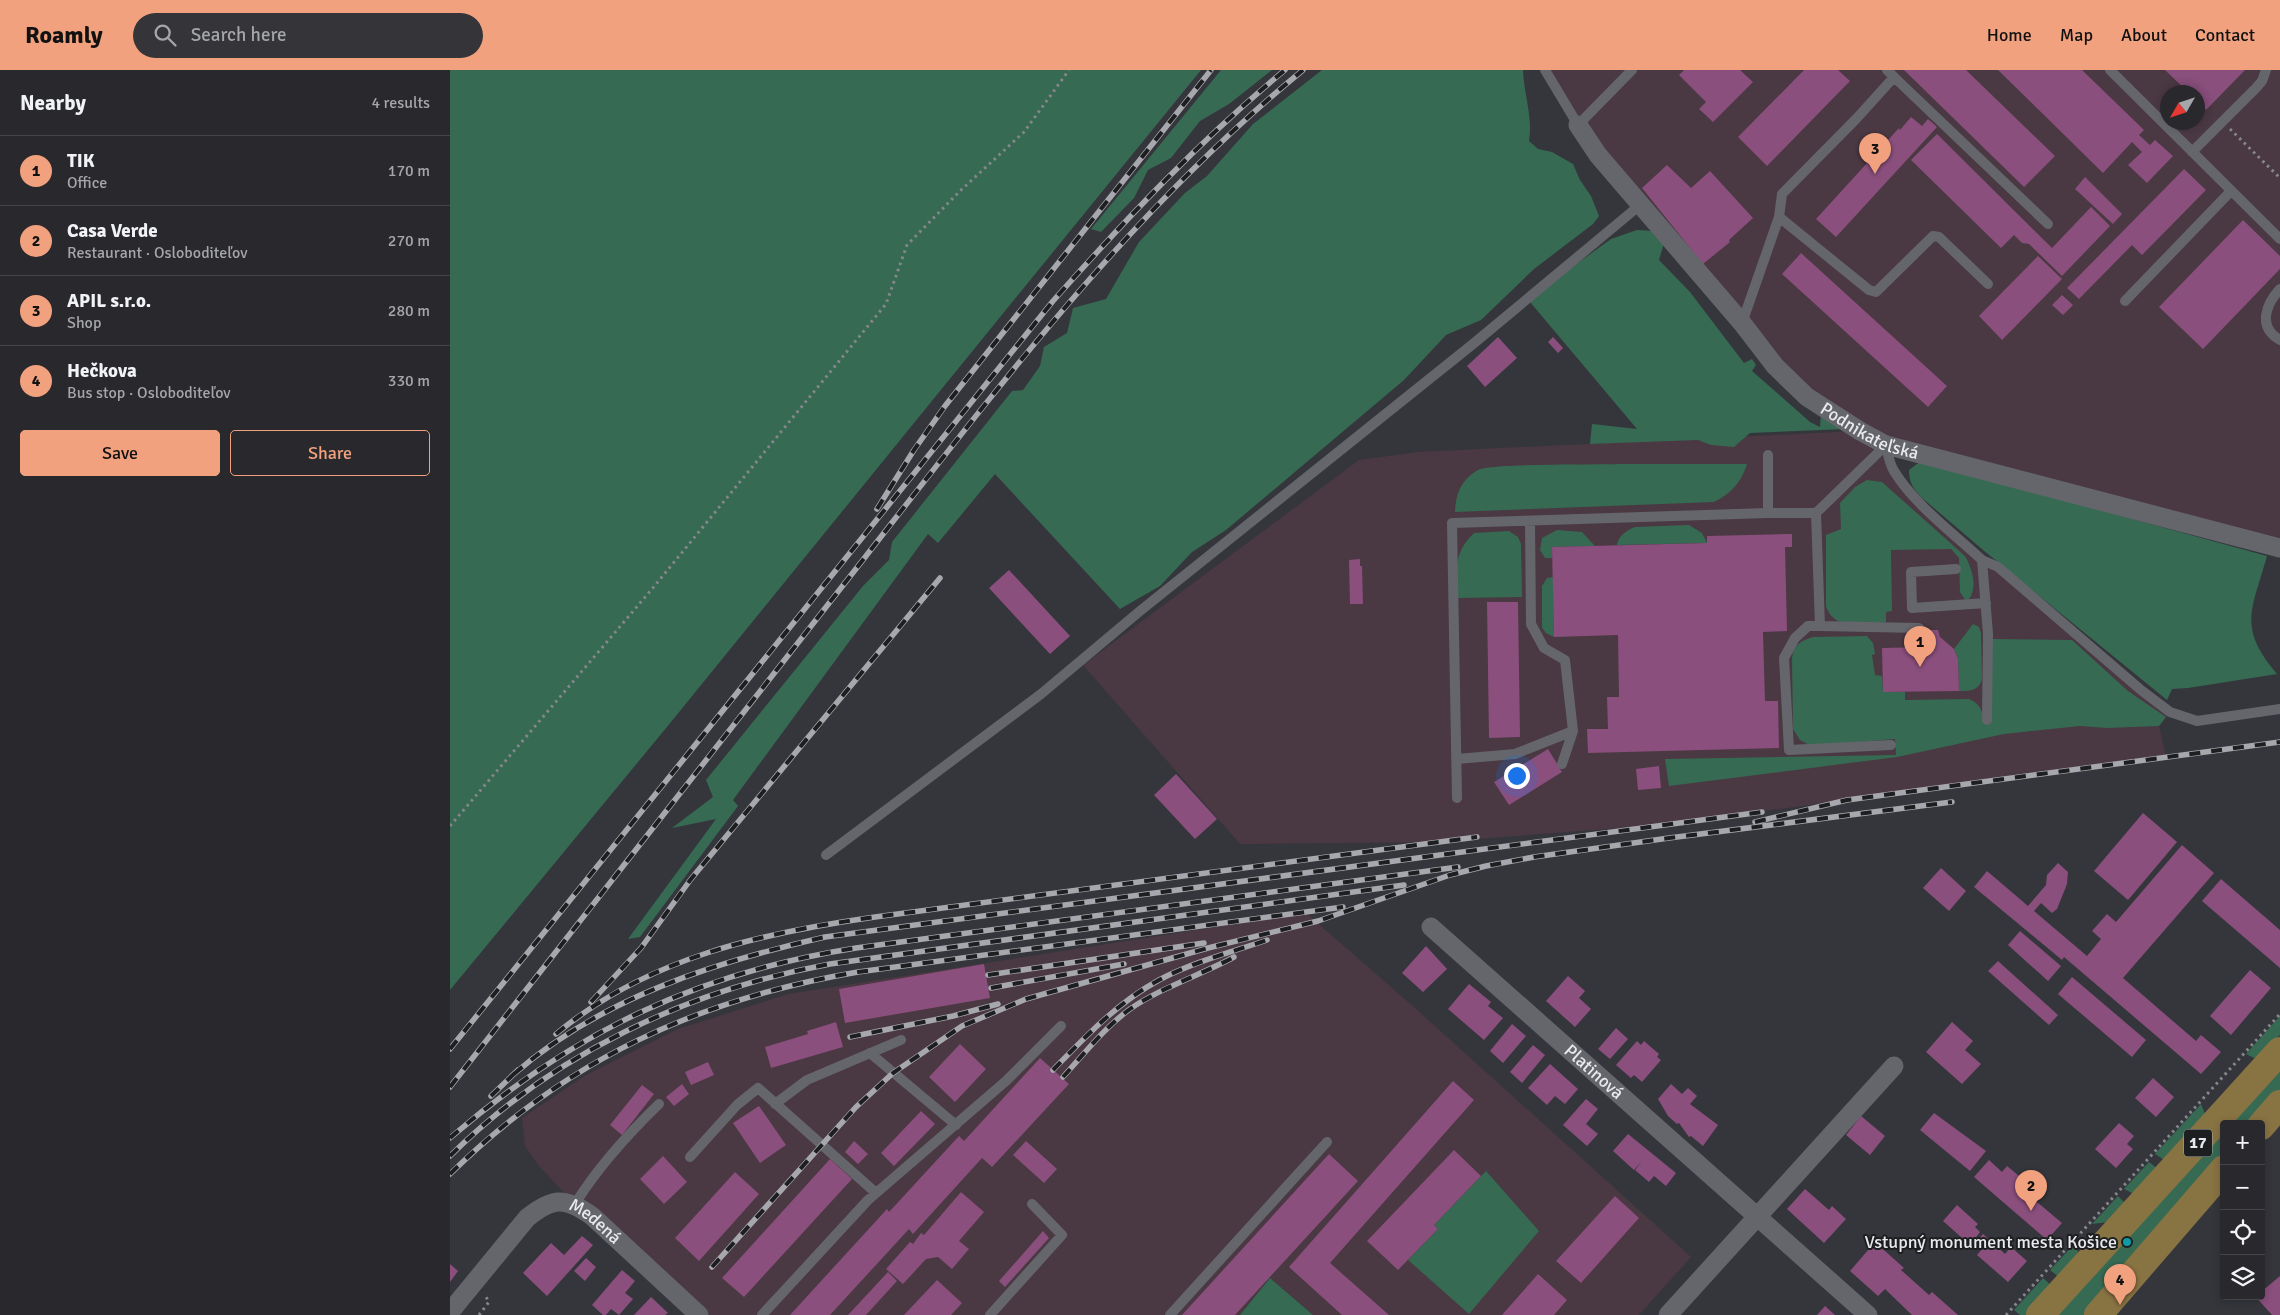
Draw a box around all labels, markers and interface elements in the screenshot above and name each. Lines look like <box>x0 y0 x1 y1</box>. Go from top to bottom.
search box <box>133 13 483 58</box>
text: Roamly <box>25 20 103 50</box>
icon: search <box>151 21 179 49</box>
text: Search here <box>191 23 287 47</box>
text: Home <box>1987 24 2032 46</box>
text: Map <box>2060 24 2093 46</box>
text: About <box>2121 24 2167 46</box>
text: Contact <box>2195 24 2255 46</box>
north arrow <box>2160 85 2205 130</box>
text: Nearby <box>20 90 86 116</box>
text: 4 results <box>371 93 430 113</box>
pin: 3 <box>1859 133 1891 174</box>
text: TIK <box>67 149 94 173</box>
text: 1 <box>32 161 40 181</box>
text: 170 m <box>388 161 430 181</box>
text: Office <box>67 173 107 193</box>
text: Casa Verde <box>67 219 158 243</box>
text: 2 <box>32 231 40 251</box>
text: 270 m <box>388 231 430 251</box>
text: Restaurant · Osloboditeľov <box>67 243 247 263</box>
text: APIL s.r.o. <box>67 289 151 313</box>
text: 3 <box>32 301 40 321</box>
text: 280 m <box>388 301 430 321</box>
text: Shop <box>67 313 101 333</box>
text: Hečkova <box>67 359 137 383</box>
text: 4 <box>32 371 40 391</box>
text: 330 m <box>388 371 430 391</box>
text: Bus stop · Osloboditeľov <box>67 383 231 403</box>
street label: Podnikateľská <box>1816 397 1921 464</box>
button: Save <box>20 430 220 476</box>
button: Share <box>230 430 430 476</box>
pin: 1 <box>1904 626 1936 667</box>
your location <box>1504 763 1530 789</box>
street label: Platinová <box>1560 1040 1628 1104</box>
map controls <box>2220 1120 2265 1300</box>
button: + <box>2220 1120 2265 1165</box>
road number: 17 <box>2184 1130 2212 1156</box>
button: − <box>2220 1165 2265 1210</box>
pin: 2 <box>2015 1170 2047 1211</box>
street label: Medená <box>565 1194 626 1249</box>
button: locate <box>2220 1210 2265 1255</box>
place label: Vstupný monument mesta Košice <box>1865 1231 2117 1253</box>
marker: Vstupný monument mesta Košice <box>2121 1236 2133 1248</box>
button: layers <box>2220 1255 2265 1300</box>
pin: 4 <box>2104 1264 2136 1305</box>

